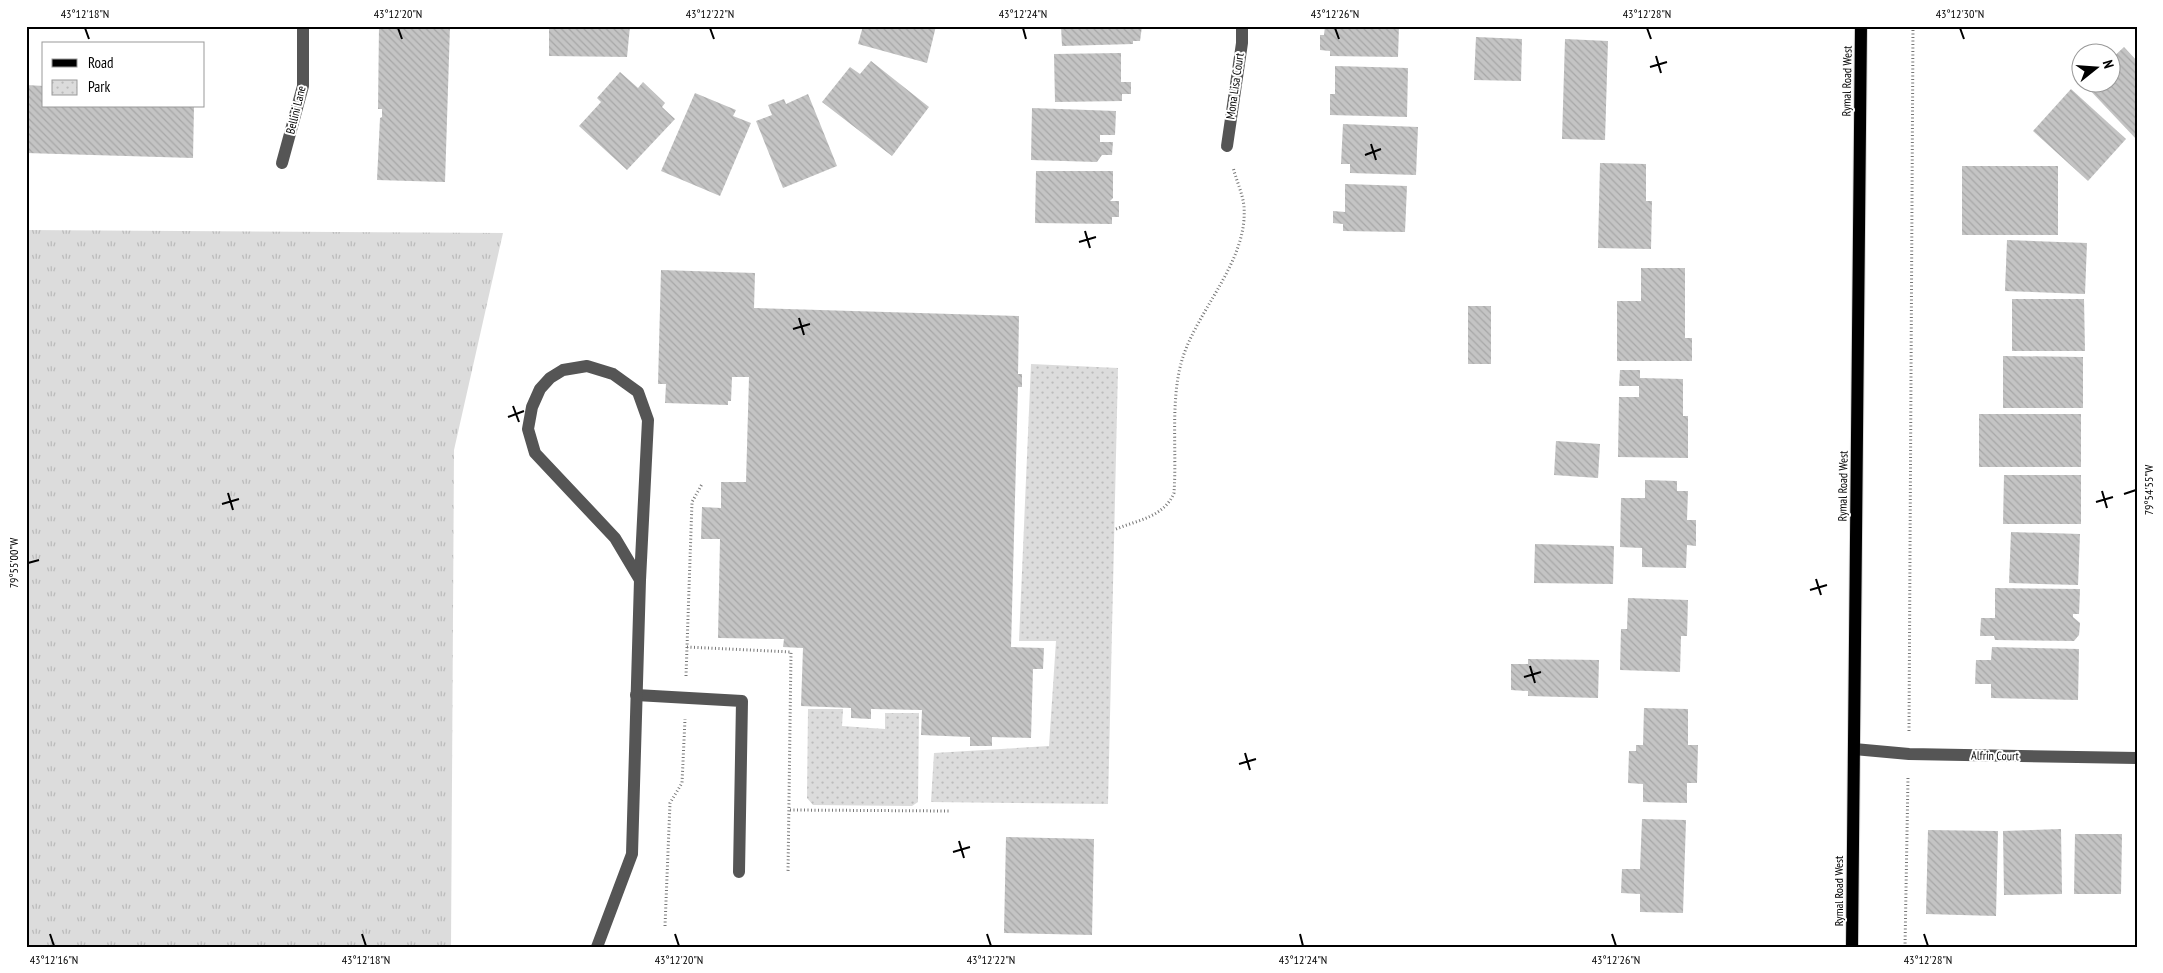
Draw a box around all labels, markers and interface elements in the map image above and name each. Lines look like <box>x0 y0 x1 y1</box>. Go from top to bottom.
text: 43°12'18"N <box>61 6 109 21</box>
text: 43°12'20"N <box>374 6 422 21</box>
text: 43°12'22"N <box>686 6 734 21</box>
text: 43°12'24"N <box>999 6 1047 21</box>
text: 43°12'26"N <box>1311 6 1359 21</box>
text: 43°12'28"N <box>1623 6 1671 21</box>
text: 43°12'30"N <box>1936 6 1984 21</box>
legend <box>42 42 205 108</box>
north arrow <box>2070 42 2120 92</box>
street label: Rymal Road West <box>1838 45 1855 116</box>
street label: Mona Lisa Court <box>1222 51 1247 120</box>
text: Road <box>88 53 114 72</box>
text: N <box>2099 58 2118 70</box>
text: Park <box>88 77 110 96</box>
street label: Bellini Lane <box>282 84 309 135</box>
street label: Rymal Road West <box>1834 450 1851 521</box>
text: 79°54'55"W <box>2141 465 2156 515</box>
text: 79°55'00"W <box>6 538 21 588</box>
street label: Alfrin Court <box>1971 748 2020 763</box>
street label: Rymal Road West <box>1831 855 1846 926</box>
text: 43°12'16"N <box>30 952 78 967</box>
text: 43°12'18"N <box>342 952 390 967</box>
text: 43°12'20"N <box>655 952 703 967</box>
text: 43°12'22"N <box>967 952 1015 967</box>
text: 43°12'24"N <box>1279 952 1327 967</box>
text: 43°12'26"N <box>1592 952 1640 967</box>
text: 43°12'28"N <box>1904 952 1952 967</box>

